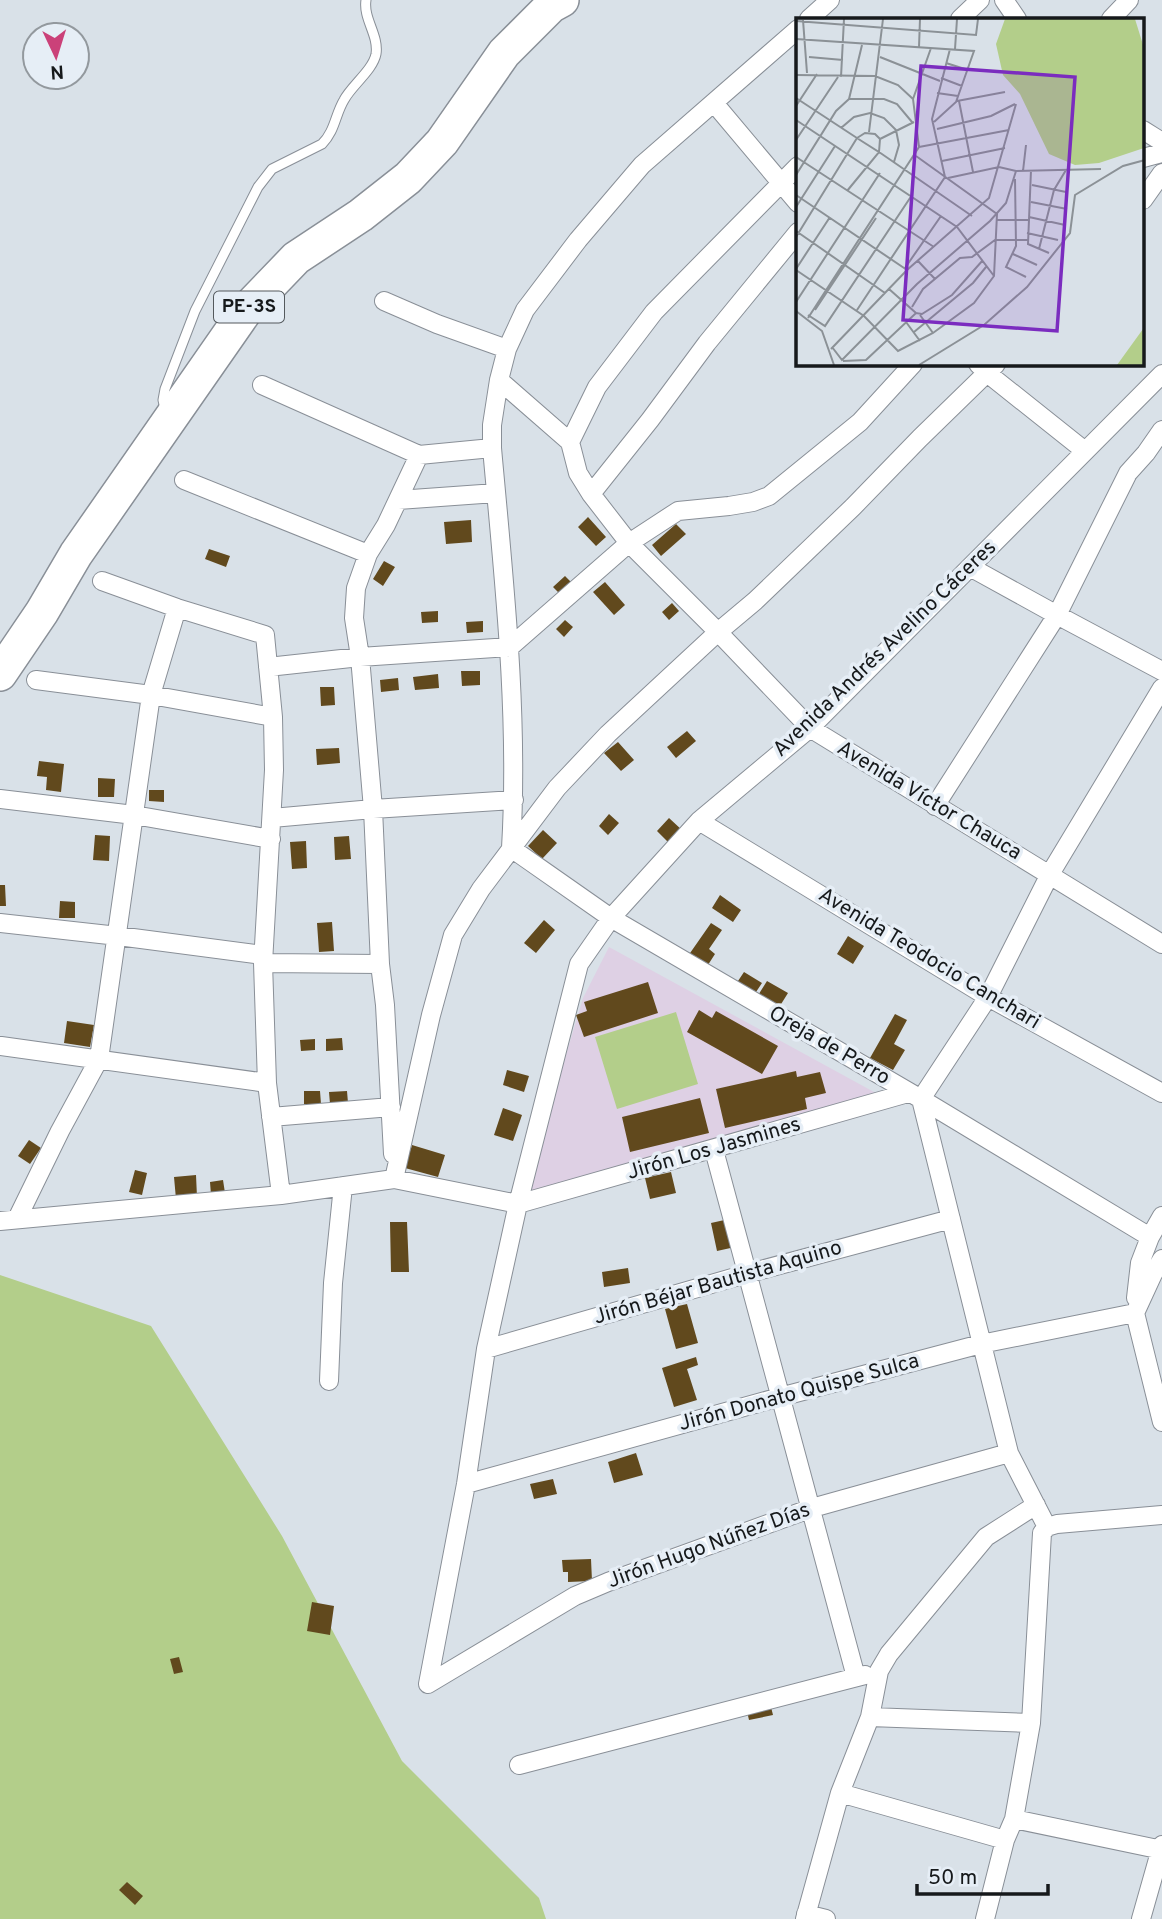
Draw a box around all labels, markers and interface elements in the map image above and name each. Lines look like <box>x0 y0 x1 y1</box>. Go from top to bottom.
inset map <box>796 18 1144 366</box>
north arrow <box>21 21 91 91</box>
text: N <box>49 59 65 83</box>
road number: PE-3S <box>214 292 284 322</box>
street label: Avenida Andrés Avelino Cáceres <box>767 535 1003 763</box>
street label: Avenida Víctor Chauca <box>832 735 1026 867</box>
street label: Avenida Teodocio Canchari <box>813 882 1045 1036</box>
street label: Oreja de Perro <box>763 1000 895 1092</box>
street label: Jirón Los Jasmines <box>624 1111 804 1187</box>
street label: Jirón Béjar Bautista Aquino <box>591 1235 845 1331</box>
street label: Jirón Donato Quispe Sulca <box>676 1348 922 1438</box>
street label: Jirón Hugo Núñez Días <box>604 1497 814 1595</box>
scale bar <box>917 1853 1048 1897</box>
text: 50 m <box>928 1865 977 1892</box>

